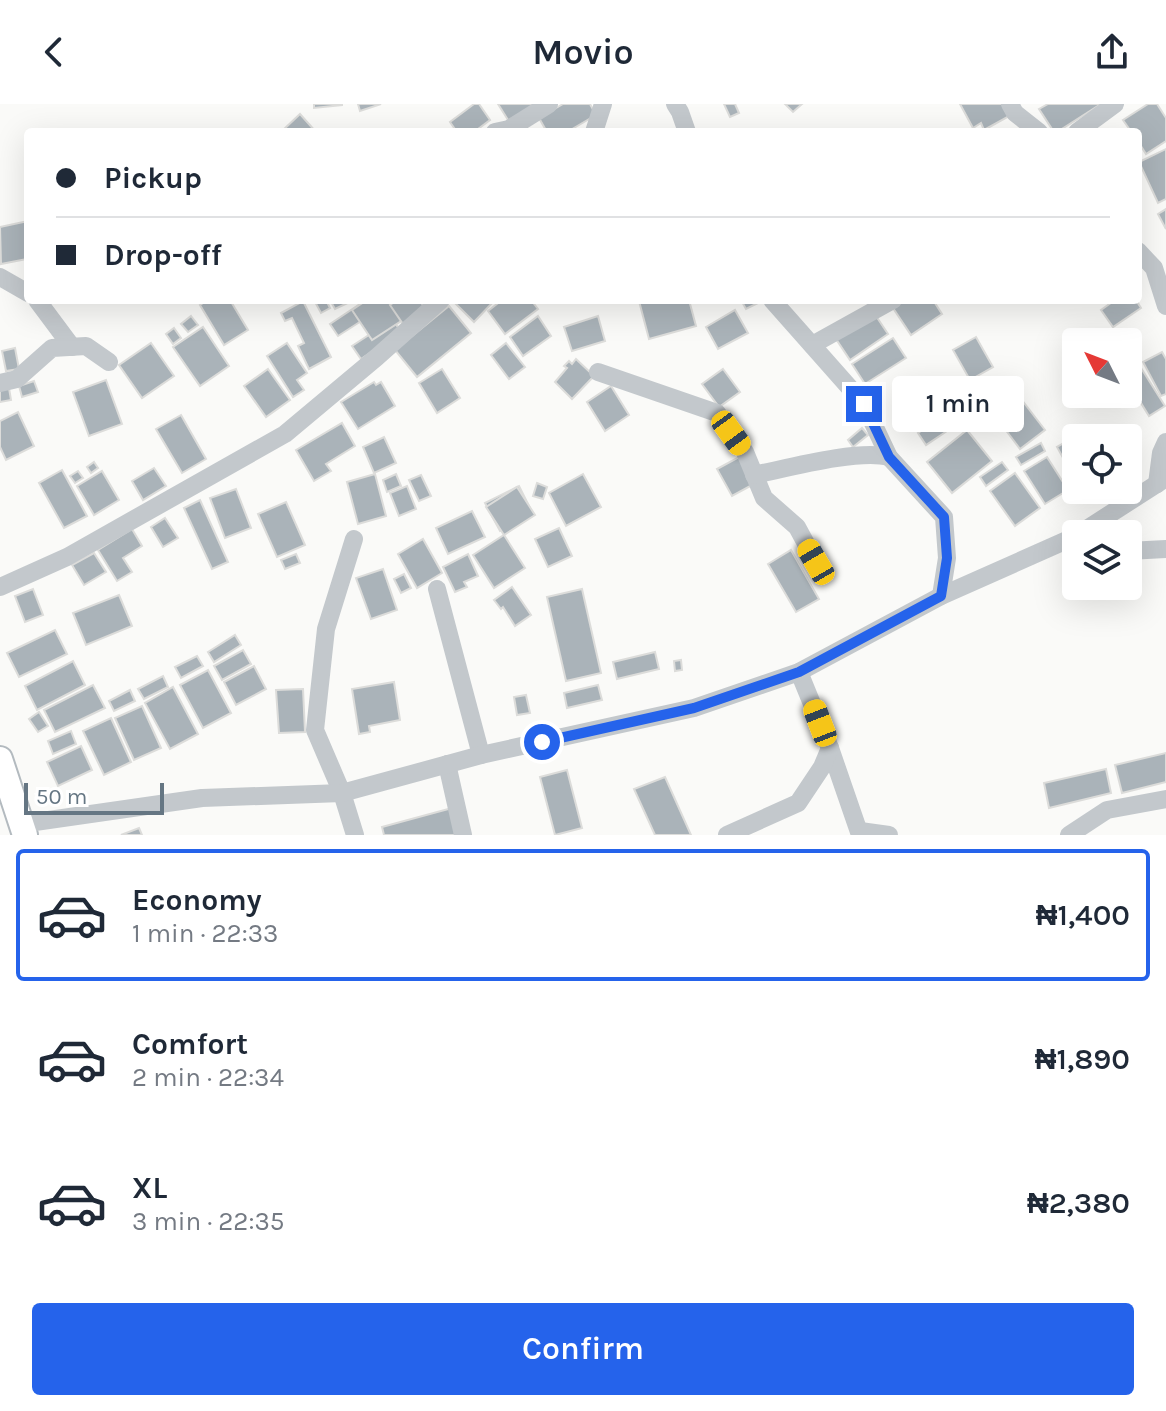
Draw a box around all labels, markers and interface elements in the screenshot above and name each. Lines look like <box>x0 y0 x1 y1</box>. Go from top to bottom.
icon: back <box>32 30 76 74</box>
icon: share <box>1090 30 1134 74</box>
text: Movio <box>532 31 634 73</box>
text: Pickup <box>104 160 202 196</box>
text: Drop-off <box>104 237 222 273</box>
north arrow <box>1062 328 1142 408</box>
map controls <box>1062 328 1142 600</box>
callout: 1 min <box>892 376 1024 432</box>
route end <box>846 386 882 422</box>
text: 1 min <box>926 388 990 419</box>
car <box>707 407 755 459</box>
button: locate <box>1062 424 1142 504</box>
button: layers <box>1062 520 1142 600</box>
car <box>794 535 838 589</box>
car <box>800 696 840 750</box>
route start <box>524 724 560 760</box>
scale bar <box>24 779 164 815</box>
text: 50 m <box>36 784 87 810</box>
icon: car <box>36 879 108 951</box>
text: Economy <box>132 882 262 918</box>
text: ₦1,400 <box>1036 897 1130 933</box>
text: 1 min · 22:33 <box>132 918 278 949</box>
icon: car <box>36 1023 108 1095</box>
text: Comfort <box>132 1026 248 1062</box>
text: ₦1,890 <box>1035 1041 1130 1077</box>
text: 2 min · 22:34 <box>132 1062 284 1093</box>
icon: car <box>36 1167 108 1239</box>
text: XL <box>132 1170 167 1206</box>
text: ₦2,380 <box>1027 1185 1130 1221</box>
text: 3 min · 22:35 <box>132 1206 284 1237</box>
button: Confirm <box>32 1303 1134 1395</box>

